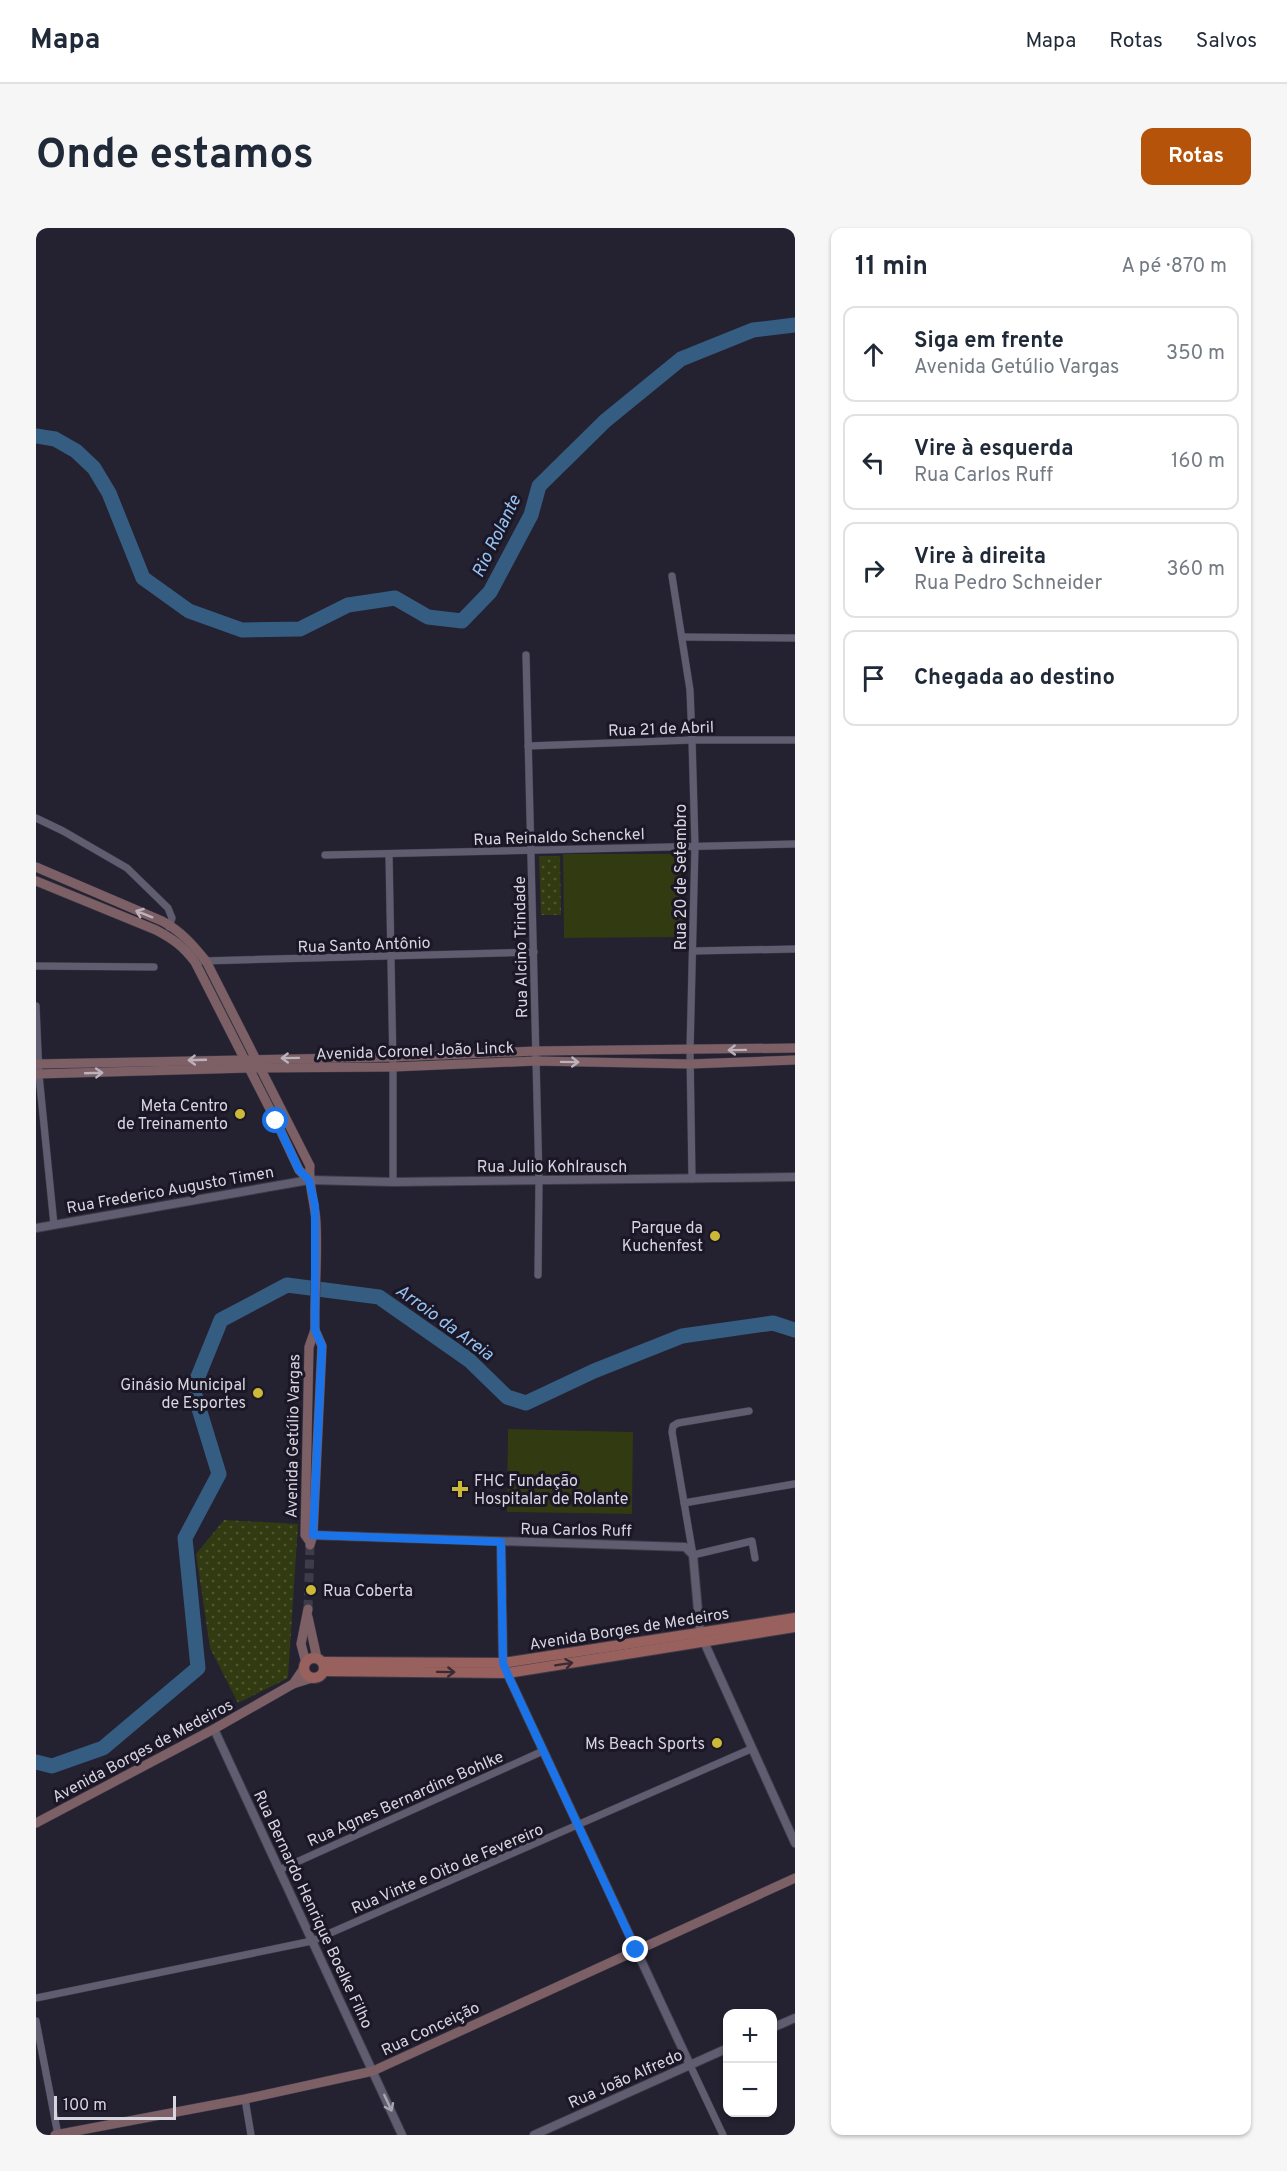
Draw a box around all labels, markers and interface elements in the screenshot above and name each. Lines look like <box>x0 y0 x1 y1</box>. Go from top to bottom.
text: Mapa <box>30 23 100 59</box>
text: Mapa <box>1026 28 1076 55</box>
text: Rotas <box>1109 28 1163 55</box>
text: Salvos <box>1196 28 1257 55</box>
button: Rotas <box>1141 128 1251 185</box>
text: Onde estamos <box>36 130 314 183</box>
text: 11 min <box>855 251 928 284</box>
text: A pé · 870 m <box>1121 254 1227 280</box>
text: Siga em frente <box>914 328 1064 355</box>
icon: ahead <box>857 338 890 371</box>
text: 350 m <box>1166 341 1225 367</box>
text: Avenida Getúlio Vargas <box>914 355 1120 381</box>
text: Vire à esquerda <box>914 436 1073 463</box>
icon: left <box>857 446 890 479</box>
text: 160 m <box>1171 449 1225 475</box>
text: Rua Carlos Ruff <box>914 463 1053 489</box>
water label: Rio Rolante <box>468 491 528 582</box>
text: Vire à direita <box>914 544 1046 571</box>
icon: right <box>857 554 890 587</box>
text: 360 m <box>1167 557 1225 583</box>
text: Rua Pedro Schneider <box>914 571 1102 597</box>
icon: arrive <box>857 662 890 695</box>
text: Chegada ao destino <box>914 665 1115 692</box>
street label: Rua 21 de Abril <box>608 718 714 742</box>
street label: Rua 20 de Setembro <box>672 804 692 950</box>
street label: Rua Reinaldo Schenckel <box>473 825 645 851</box>
street label: Rua Alcino Trindade <box>511 876 533 1018</box>
one-way arrow <box>135 908 154 919</box>
street label: Rua Santo Antônio <box>297 934 431 958</box>
street label: Avenida Coronel João Linck <box>316 1039 515 1065</box>
one-way arrow <box>727 1044 747 1055</box>
one-way arrow <box>280 1053 300 1064</box>
one-way arrow <box>188 1054 208 1065</box>
one-way arrow <box>560 1056 580 1068</box>
one-way arrow <box>84 1067 104 1079</box>
place label: Meta Centro de Treinamento <box>117 1097 228 1135</box>
marker: Meta Centro de Treinamento <box>233 1107 247 1121</box>
route start <box>262 1107 288 1133</box>
street label: Rua Julio Kohlrausch <box>477 1158 627 1178</box>
street label: Rua Frederico Augusto Timen <box>65 1163 276 1219</box>
place label: Parque da Kuchenfest <box>622 1219 703 1257</box>
marker: Parque da Kuchenfest <box>708 1229 722 1243</box>
water label: Arroio da Areia <box>390 1280 498 1367</box>
street label: Avenida Getúlio Vargas <box>283 1354 305 1518</box>
place label: Ginásio Municipal de Esportes <box>120 1376 246 1414</box>
marker: Ginásio Municipal de Esportes <box>251 1386 265 1400</box>
place label: FHC Fundação Hospitalar de Rolante <box>474 1472 628 1510</box>
marker: FHC Fundação Hospitalar de Rolante <box>451 1480 469 1498</box>
street label: Rua Carlos Ruff <box>520 1520 632 1542</box>
place label: Rua Coberta <box>323 1582 413 1602</box>
marker: Rua Coberta <box>304 1583 318 1597</box>
street label: Avenida Borges de Medeiros <box>528 1604 731 1656</box>
one-way arrow <box>554 1658 574 1669</box>
one-way arrow <box>435 1666 455 1678</box>
street label: Avenida Borges de Medeiros <box>49 1696 237 1808</box>
place label: Ms Beach Sports <box>585 1735 705 1755</box>
marker: Ms Beach Sports <box>710 1736 724 1750</box>
street label: Rua Agnes Bernardine Bohlke <box>304 1747 507 1852</box>
street label: Rua Bernardo Henrique Boelke Filho <box>248 1788 376 2032</box>
street label: Rua Vinte e Oito de Fevereiro <box>349 1820 547 1919</box>
route end <box>622 1936 648 1962</box>
street label: Rua Conceição <box>378 1998 483 2061</box>
map controls <box>723 2009 777 2117</box>
button: + <box>723 2009 777 2063</box>
street label: Rua João Alfredo <box>566 2046 686 2114</box>
button: − <box>723 2063 777 2117</box>
scale bar <box>54 2093 176 2120</box>
one-way arrow <box>382 2093 394 2111</box>
text: 100 m <box>63 2096 107 2116</box>

